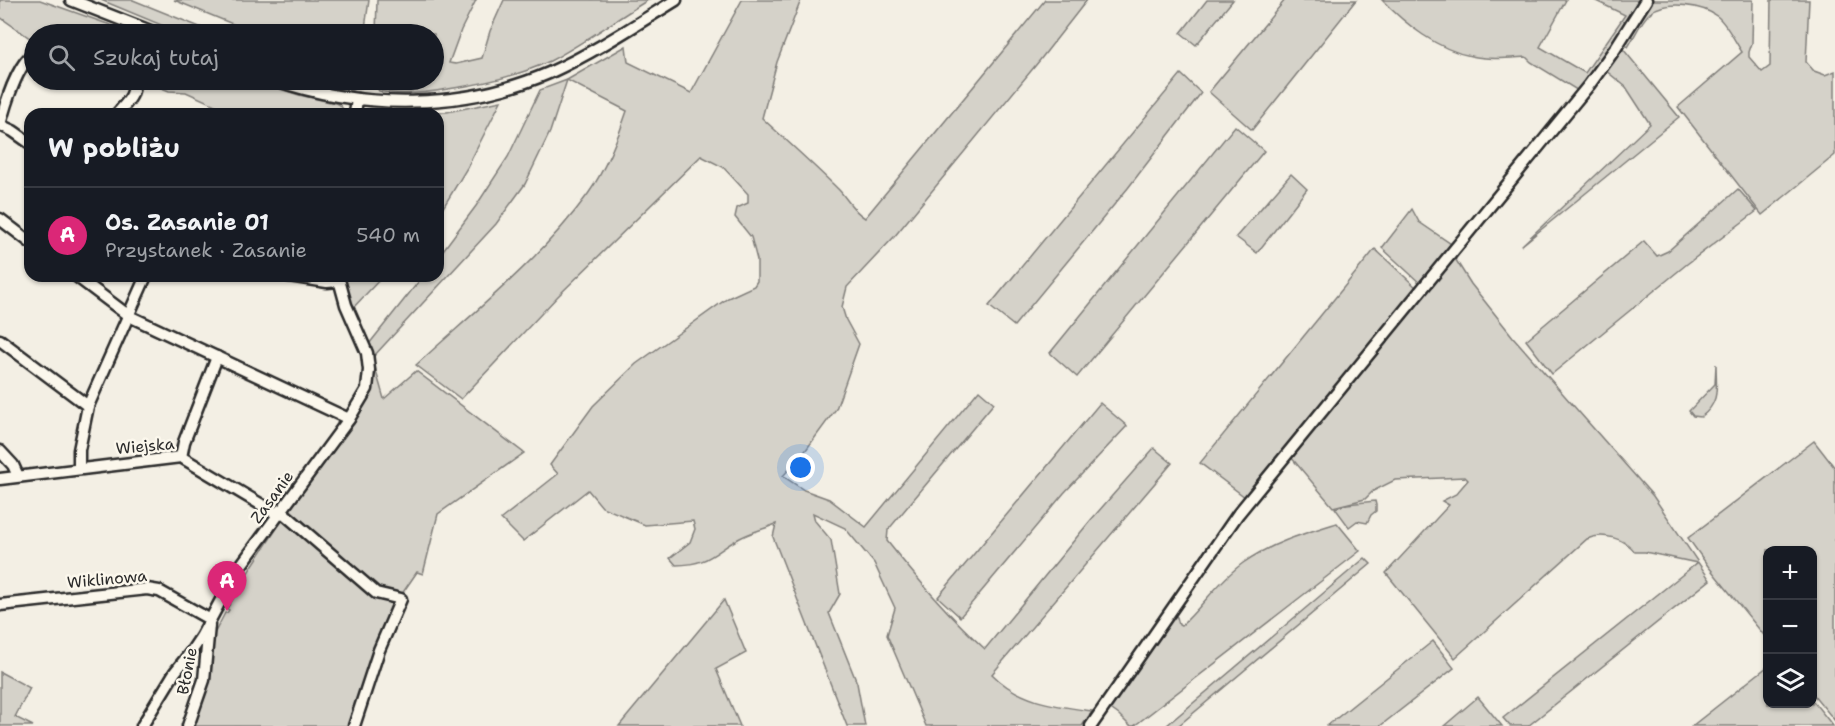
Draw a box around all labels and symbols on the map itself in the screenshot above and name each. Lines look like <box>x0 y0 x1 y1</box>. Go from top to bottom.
street label: Wiejska <box>115 433 175 459</box>
your location <box>786 453 815 482</box>
street label: Zasanie <box>246 467 298 527</box>
pin: A <box>208 562 246 611</box>
street label: Wiklinowa <box>66 565 148 593</box>
street label: Błonie <box>172 646 202 696</box>

